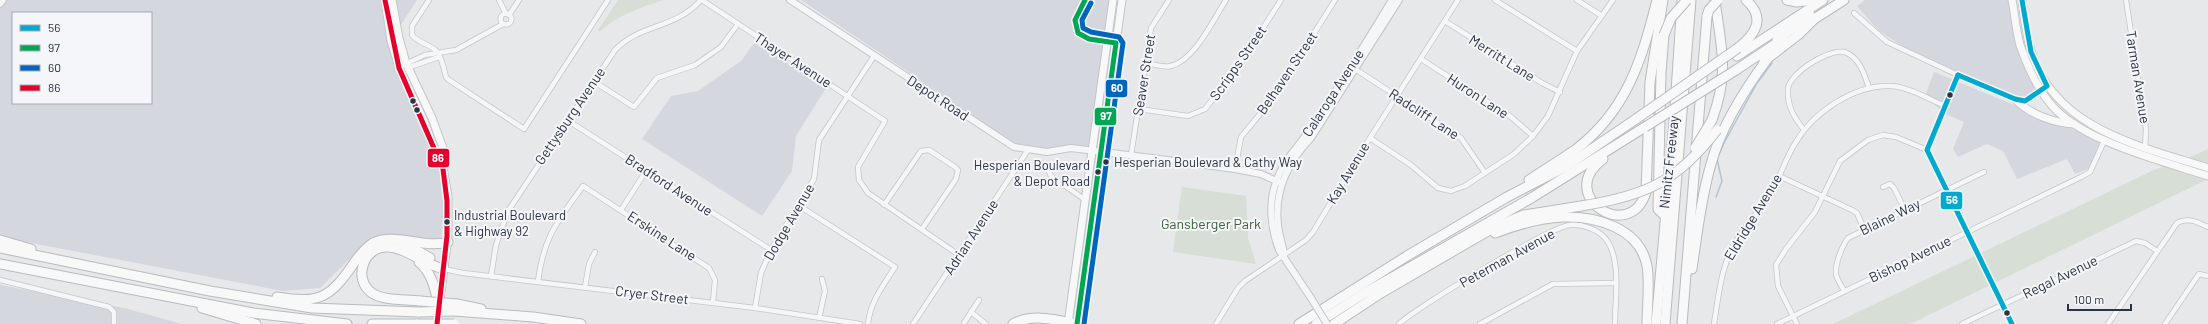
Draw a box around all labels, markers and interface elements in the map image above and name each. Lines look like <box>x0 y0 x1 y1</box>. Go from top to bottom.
legend <box>12 12 152 104</box>
text: 56 <box>48 20 60 34</box>
street label: Scripps Street <box>1206 22 1270 103</box>
street label: Thayer Avenue <box>751 28 835 91</box>
street label: Belhaven Street <box>1253 28 1321 117</box>
street label: Tarman Avenue <box>2123 29 2154 124</box>
street label: Merritt Lane <box>1466 31 1538 84</box>
street label: Seaver Street <box>1129 33 1158 117</box>
text: 97 <box>48 40 60 54</box>
street label: Calaroga Avenue <box>1298 46 1367 140</box>
text: 60 <box>48 60 61 74</box>
street label: Gettysburg Avenue <box>531 64 608 168</box>
street label: Huron Lane <box>1444 69 1512 122</box>
street label: Depot Road <box>904 71 972 124</box>
line badge: 60 <box>1105 79 1128 98</box>
text: 86 <box>48 80 60 94</box>
text: 60 <box>1111 81 1123 94</box>
street label: Radcliff Lane <box>1386 85 1463 143</box>
unlabelled marker <box>1945 90 1955 100</box>
unlabelled marker <box>408 96 418 106</box>
unlabelled marker <box>412 105 422 115</box>
line badge: 97 <box>1094 107 1117 126</box>
text: 97 <box>1100 109 1112 122</box>
street label: Nimitz Freeway <box>1655 114 1682 209</box>
street label: Kay Avenue <box>1322 139 1373 207</box>
line badge: 86 <box>427 148 450 168</box>
street label: Bradford Avenue <box>622 150 716 219</box>
text: 86 <box>432 151 444 164</box>
place label: Hesperian Boulevard & Cathy Way <box>1114 154 1302 170</box>
place label: Hesperian Boulevard & Depot Road <box>974 157 1090 189</box>
marker: Hesperian Boulevard & Cathy Way <box>1101 157 1111 167</box>
marker: Hesperian Boulevard & Depot Road <box>1093 167 1103 177</box>
street label: Eldridge Avenue <box>1720 170 1785 263</box>
street label: Dodge Avenue <box>760 180 817 263</box>
line badge: 56 <box>1940 191 1963 210</box>
text: 56 <box>1946 193 1958 206</box>
street label: Blaine Way <box>1857 194 1923 239</box>
street label: Adrian Avenue <box>940 196 1001 278</box>
place label: Industrial Boulevard & Highway 92 <box>454 207 566 239</box>
street label: Erskine Lane <box>625 207 700 264</box>
park label: Gansberger Park <box>1161 215 1261 232</box>
marker: Industrial Boulevard & Highway 92 <box>442 217 452 227</box>
street label: Peterman Avenue <box>1456 224 1557 291</box>
street label: Bishop Avenue <box>1866 231 1954 286</box>
street label: Regal Avenue <box>2020 251 2100 302</box>
street label: Cryer Street <box>614 282 690 307</box>
scale bar <box>2068 286 2131 312</box>
text: 100 m <box>2074 292 2104 306</box>
unlabelled marker <box>2002 308 2012 318</box>

